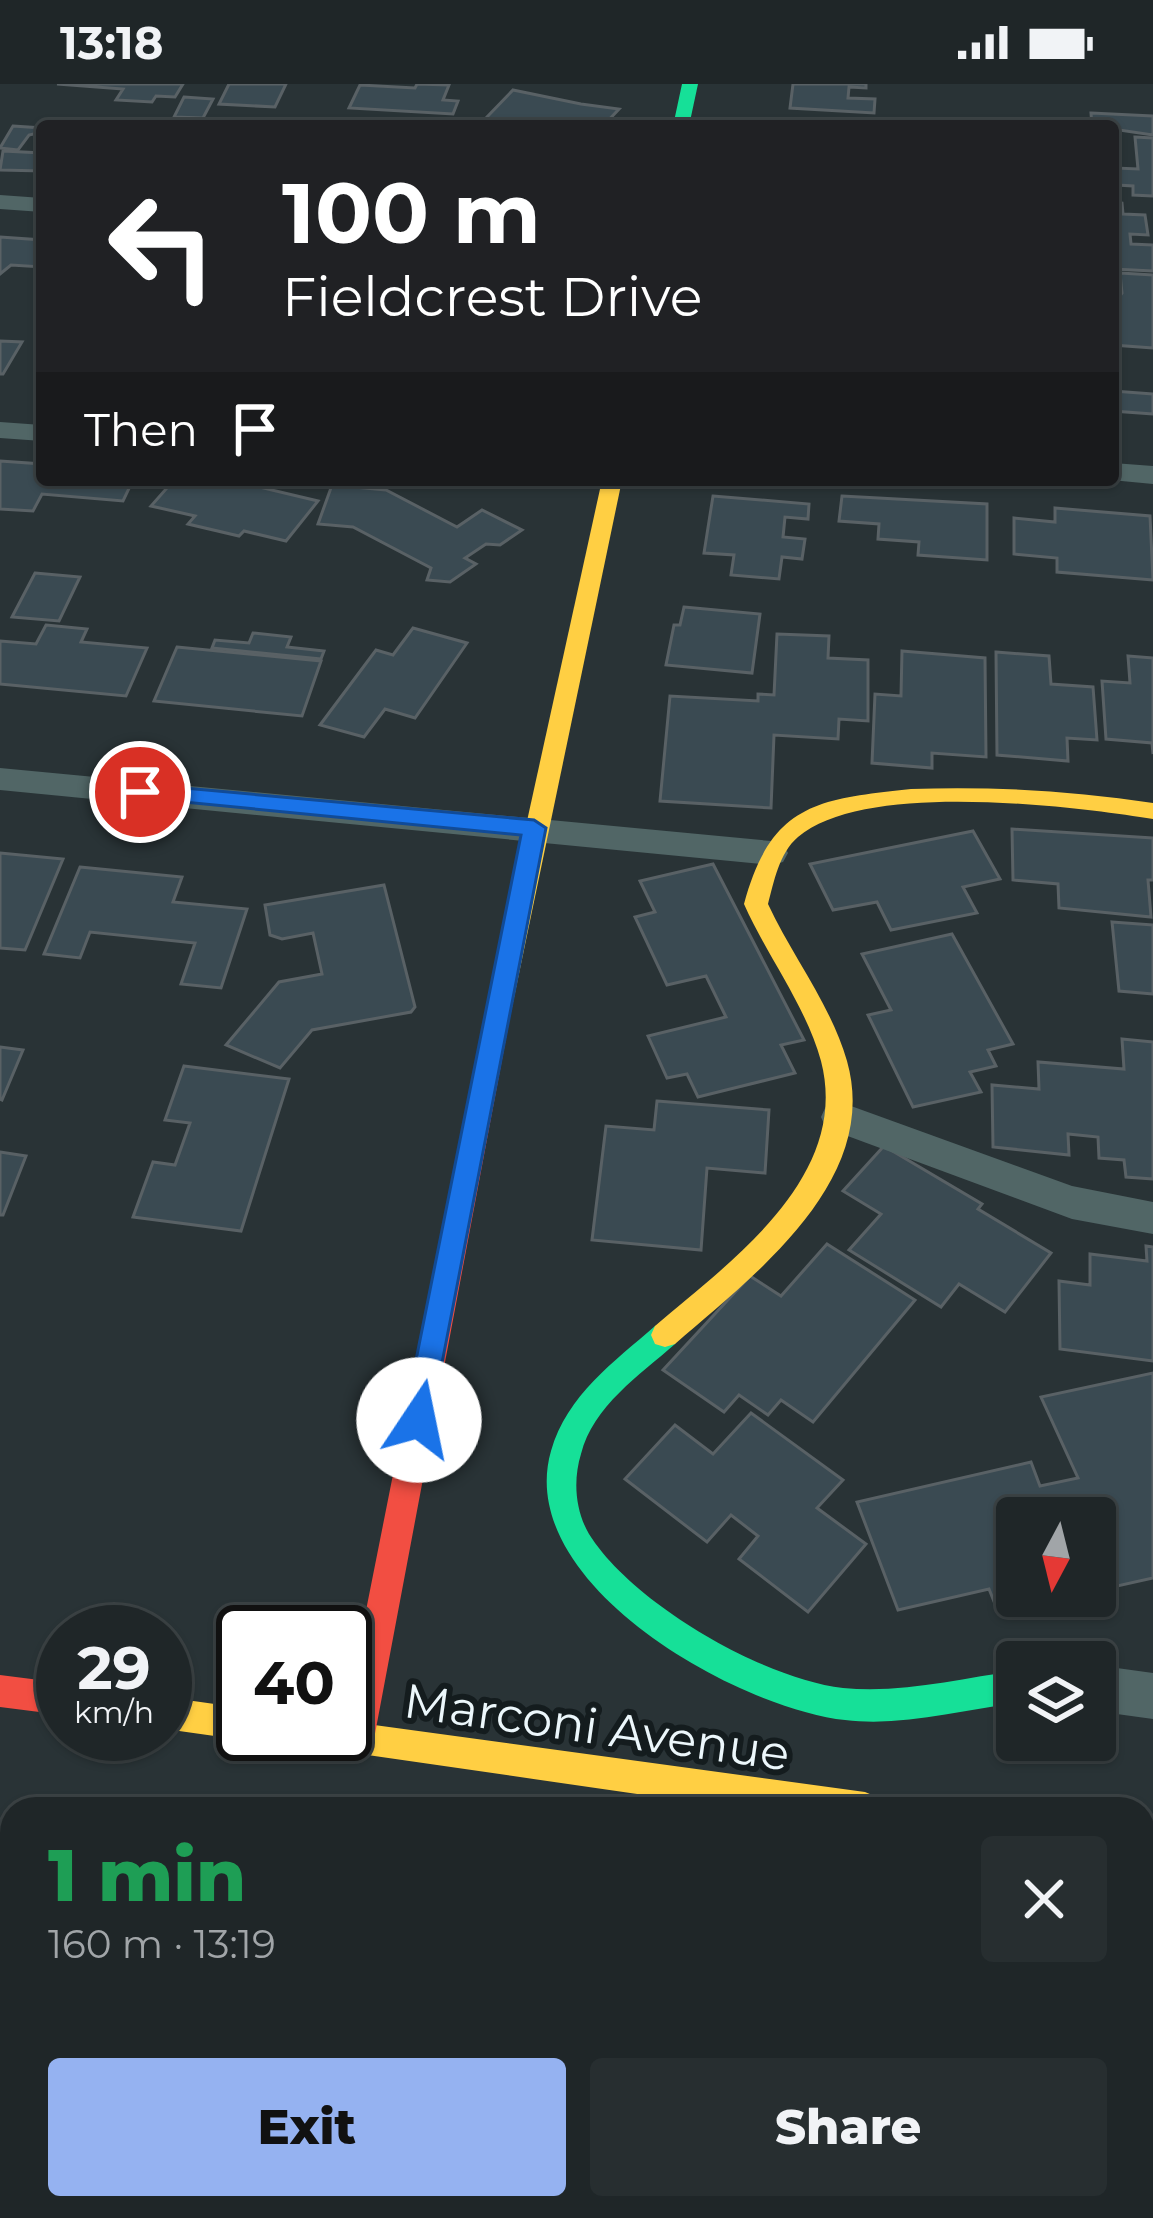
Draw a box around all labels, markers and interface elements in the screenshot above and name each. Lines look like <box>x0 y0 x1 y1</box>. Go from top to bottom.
text: 13:18 <box>60 15 163 70</box>
text: 100 m <box>282 162 541 264</box>
icon: left <box>84 168 240 324</box>
text: Fieldcrest Drive <box>282 264 702 330</box>
icon: arrive <box>222 396 288 462</box>
text: Then <box>84 402 198 457</box>
pin <box>89 741 191 843</box>
icon: arrive <box>107 759 173 825</box>
position arrow <box>356 1357 482 1483</box>
north arrow <box>996 1497 1116 1617</box>
map controls <box>996 1497 1116 1761</box>
speed limit sign: 40 <box>216 1605 372 1761</box>
text: 29 <box>77 1631 151 1704</box>
button: layers <box>996 1641 1116 1761</box>
street label: Marconi Avenue <box>401 1671 793 1783</box>
text: km/h <box>74 1694 154 1731</box>
text: 1 min <box>48 1831 246 1919</box>
button: close <box>981 1836 1107 1962</box>
text: 160 m · 13:19 <box>48 1920 276 1968</box>
button: Exit <box>48 2058 566 2196</box>
button: Share <box>590 2058 1107 2196</box>

